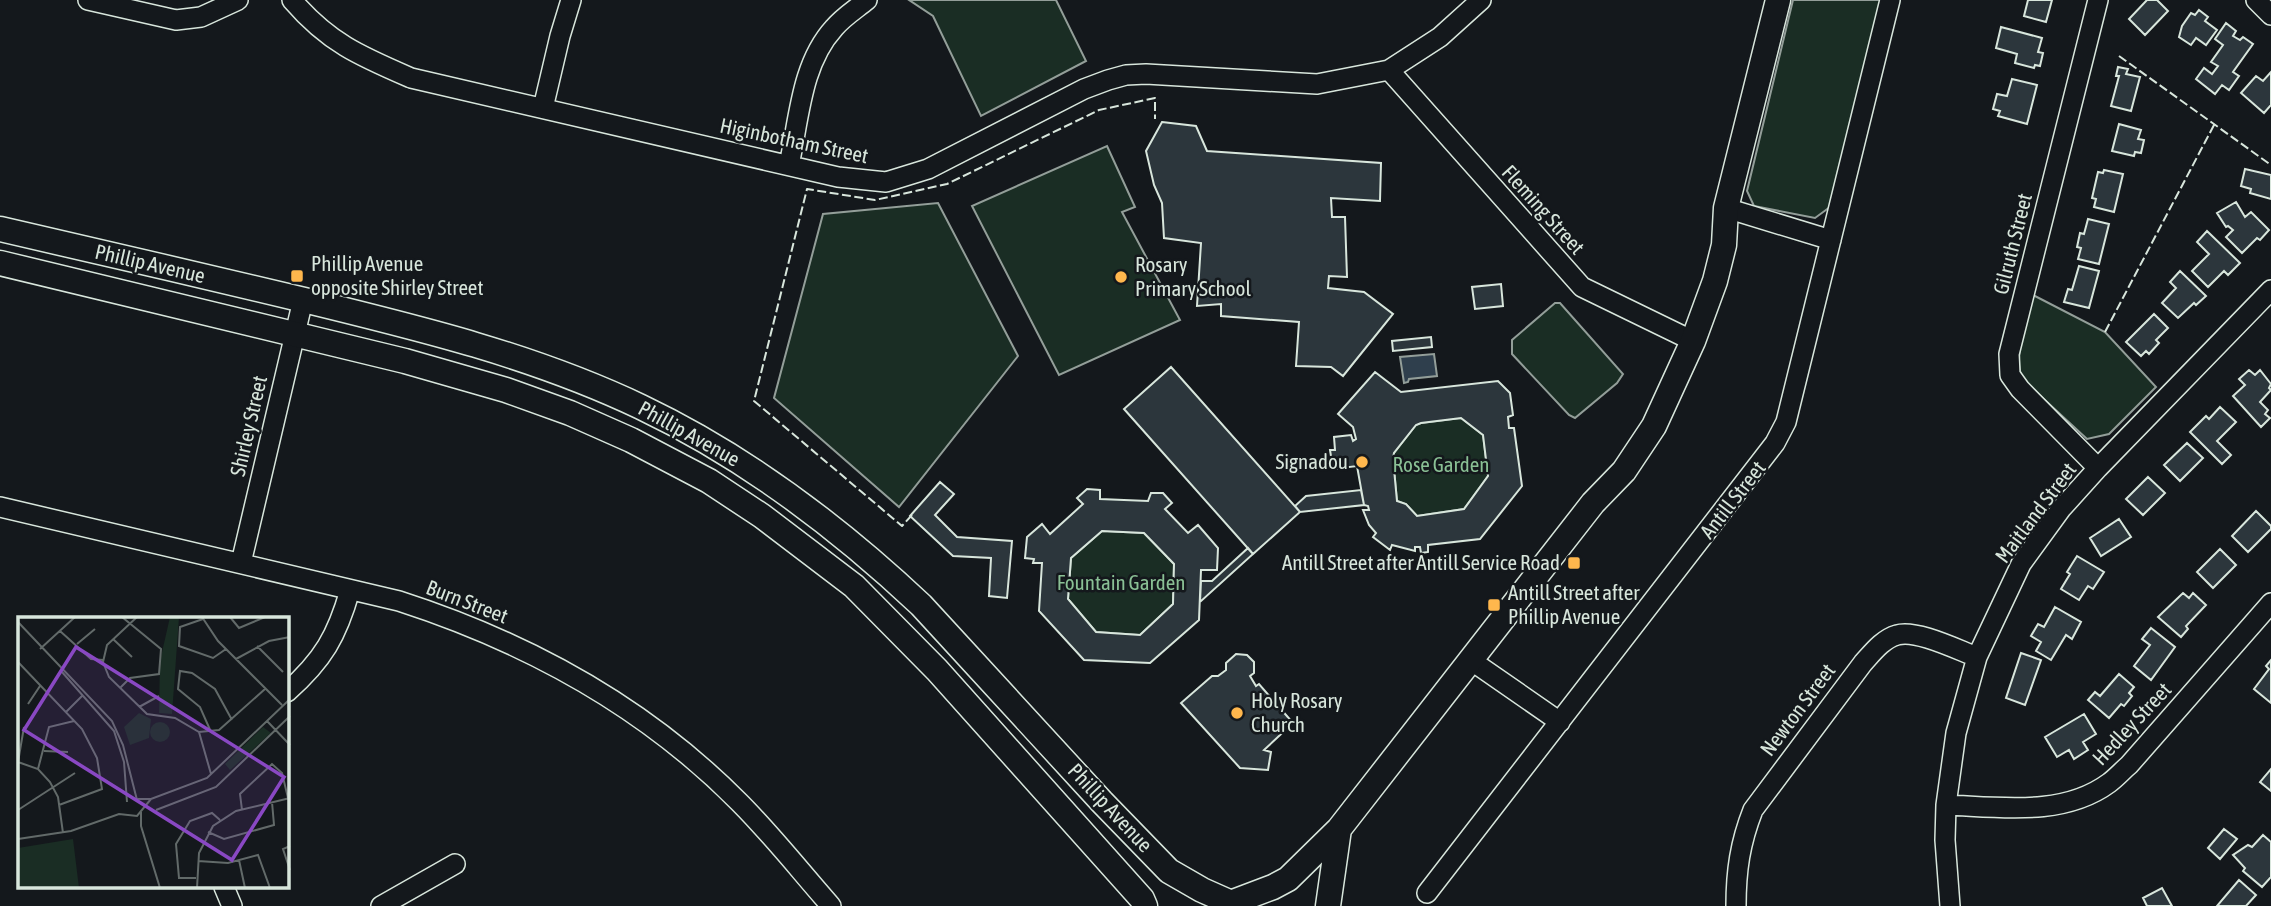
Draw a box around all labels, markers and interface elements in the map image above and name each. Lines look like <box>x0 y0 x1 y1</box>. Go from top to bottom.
street label: Higinbotham Street <box>718 113 871 167</box>
street label: Fleming Street <box>1498 160 1590 259</box>
street label: Gilruth Street <box>1988 191 2036 297</box>
street label: Phillip Avenue <box>93 239 208 287</box>
place label: Phillip Avenue opposite Shirley Street <box>311 251 483 299</box>
place label: Rosary Primary School <box>1135 252 1251 300</box>
marker: Phillip Avenue opposite Shirley Street <box>289 268 305 284</box>
marker: Rosary Primary School <box>1113 269 1129 285</box>
street label: Shirley Street <box>225 373 271 478</box>
street label: Phillip Avenue <box>635 395 744 471</box>
place label: Signadou <box>1275 449 1348 473</box>
park label: Rose Garden <box>1393 452 1489 476</box>
marker: Signadou <box>1354 454 1370 470</box>
street label: Antill Street <box>1695 456 1770 543</box>
street label: Maitland Street <box>1990 458 2081 567</box>
place label: Antill Street after Antill Service Road <box>1282 550 1560 574</box>
marker: Antill Street after Antill Service Road <box>1566 555 1582 571</box>
park label: Fountain Garden <box>1057 570 1185 594</box>
street label: Burn Street <box>423 575 512 628</box>
place label: Antill Street after Phillip Avenue <box>1508 580 1640 628</box>
marker: Antill Street after Phillip Avenue <box>1486 597 1502 613</box>
inset map <box>18 617 289 888</box>
street label: Newton Street <box>1755 659 1840 760</box>
street label: Hedley Street <box>2087 677 2175 769</box>
place label: Holy Rosary Church <box>1251 688 1343 736</box>
marker: Holy Rosary Church <box>1229 705 1245 721</box>
street label: Phillip Avenue <box>1064 758 1158 857</box>

